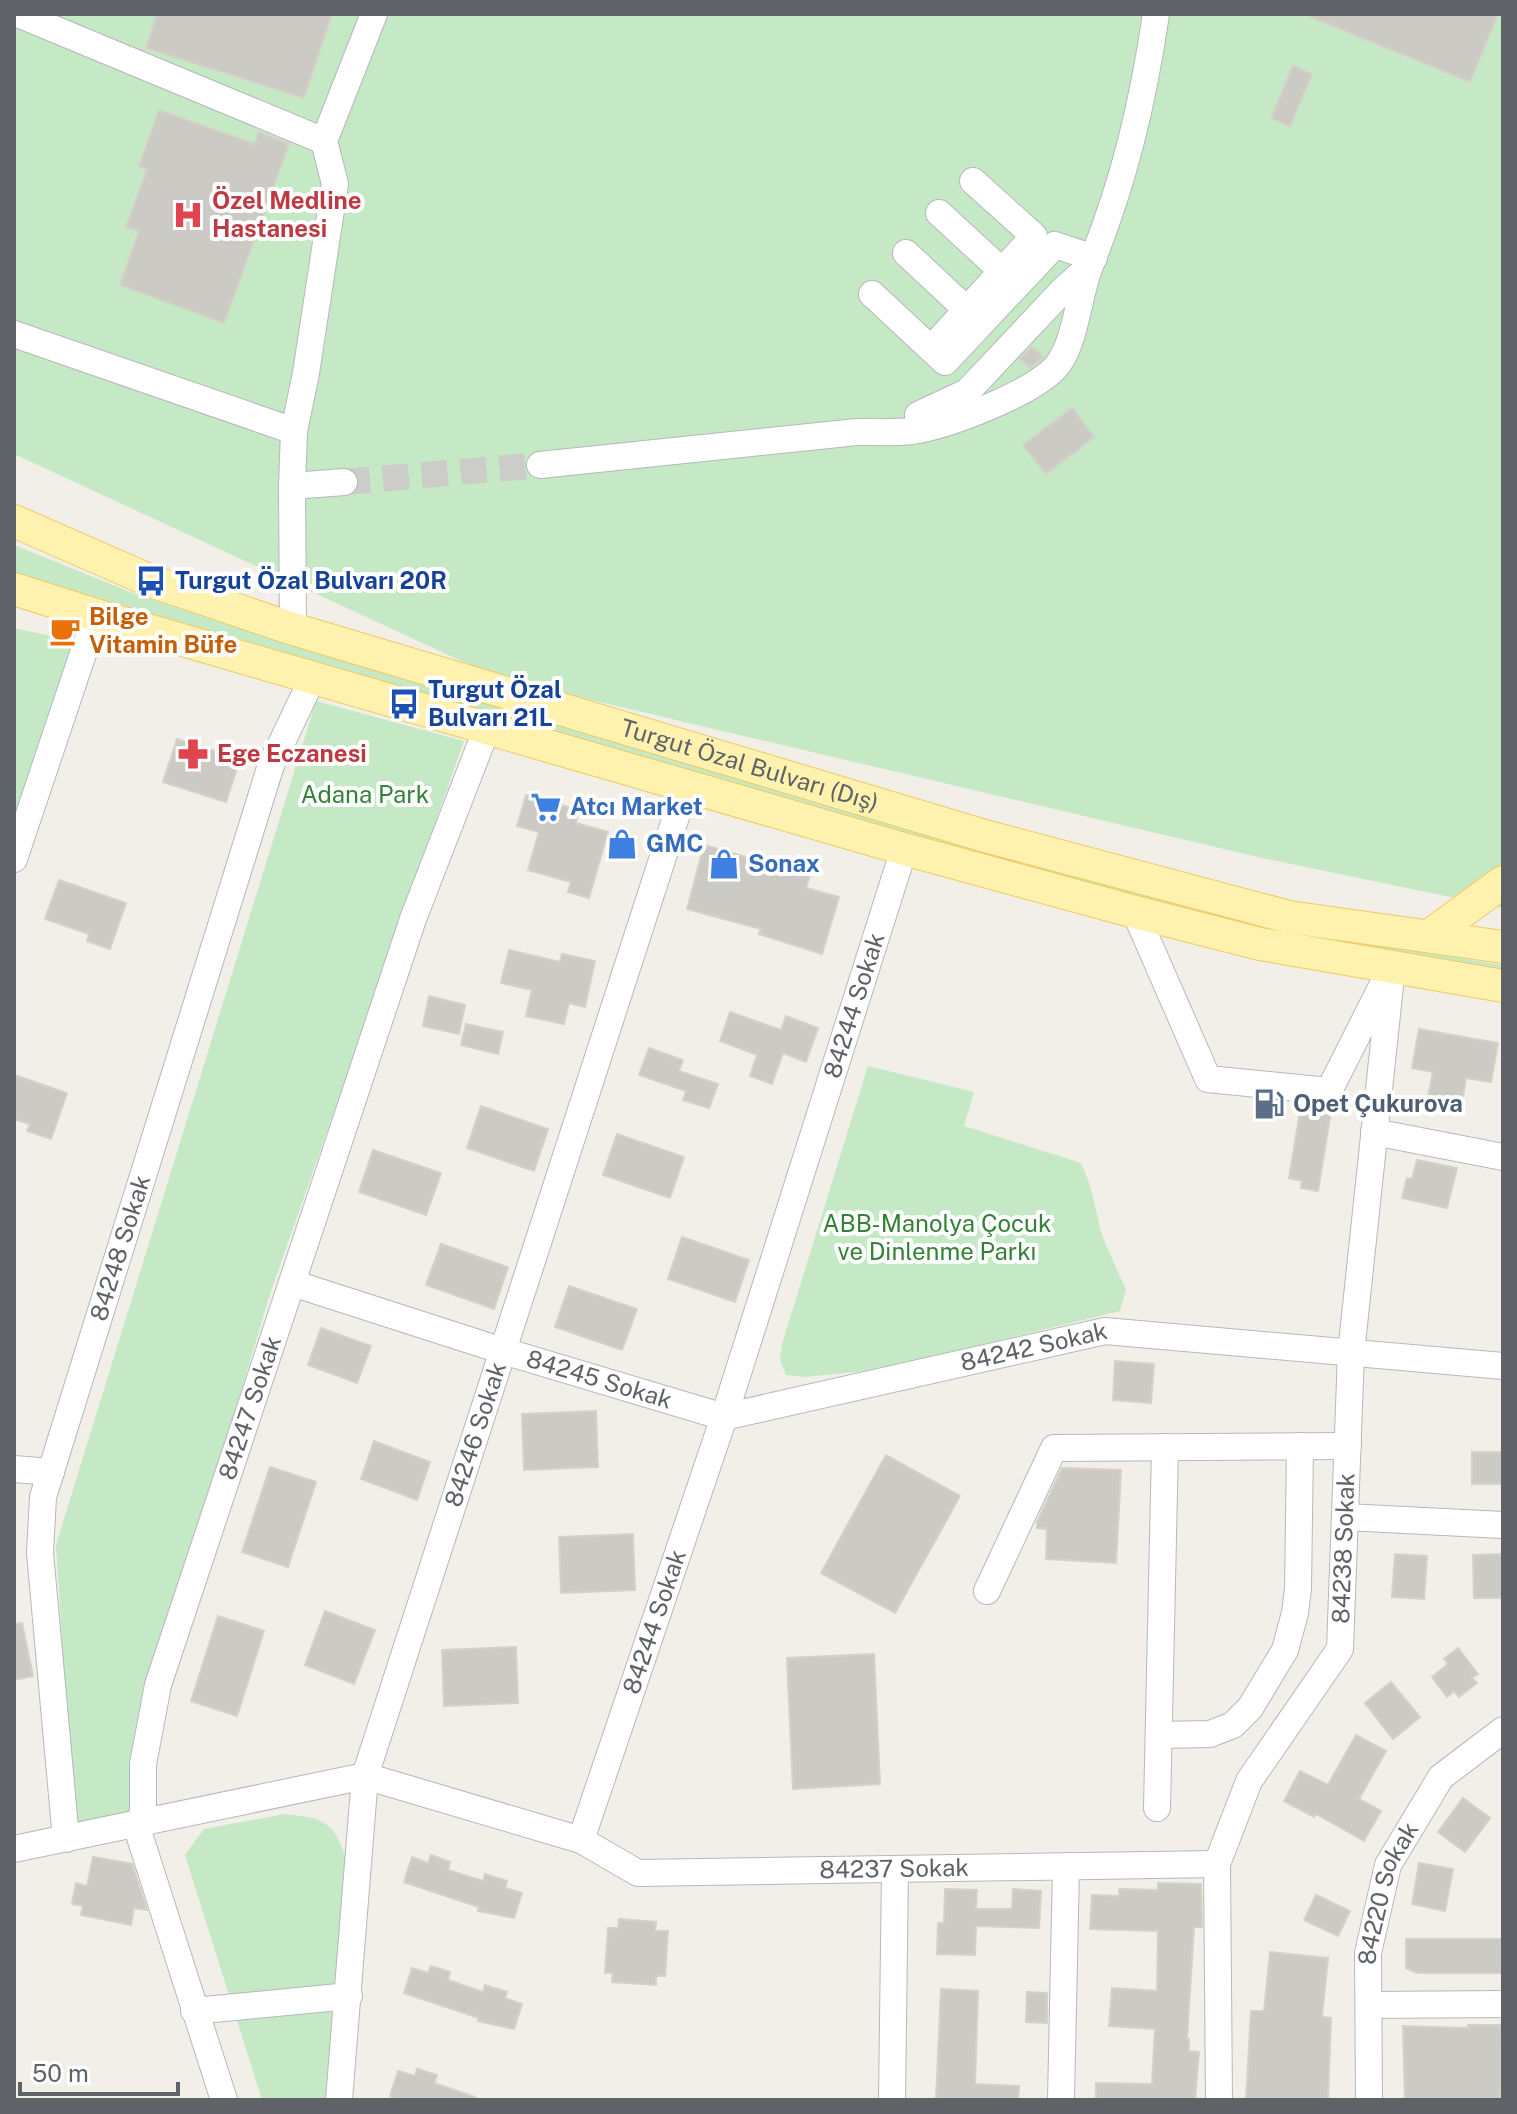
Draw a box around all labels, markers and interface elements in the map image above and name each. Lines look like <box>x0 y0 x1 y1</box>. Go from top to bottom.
place label: Özel Medline Hastanesi <box>212 186 362 242</box>
hospital icon: Özel Medline Hastanesi <box>171 198 205 232</box>
bus stop icon: Turgut Özal Bulvarı 20R <box>134 564 168 598</box>
place label: Turgut Özal Bulvarı 20R <box>175 566 447 594</box>
place label: Bilge Vitamin Büfe <box>89 602 237 658</box>
cafe icon: Bilge Vitamin Büfe <box>48 614 82 648</box>
place label: Turgut Özal Bulvarı 21L <box>428 675 562 731</box>
bus stop icon: Turgut Özal Bulvarı 21L <box>387 687 421 721</box>
street label: Turgut Özal Bulvarı (Dış) <box>618 713 882 816</box>
pharmacy icon: Ege Eczanesi <box>176 737 210 771</box>
place label: Ege Eczanesi <box>217 739 367 767</box>
park label: Adana Park <box>301 780 429 808</box>
supermarket icon: Atcı Market <box>529 790 563 824</box>
place label: Atcı Market <box>570 792 703 820</box>
shop icon: GMC <box>605 827 639 861</box>
place label: GMC <box>646 829 703 857</box>
shop icon: Sonax <box>707 847 741 881</box>
place label: Sonax <box>748 849 820 877</box>
street label: 84244 Sokak <box>817 929 890 1081</box>
fuel station icon: Opet Çukurova <box>1252 1087 1286 1121</box>
place label: Opet Çukurova <box>1293 1089 1463 1118</box>
street label: 84248 Sokak <box>84 1172 155 1324</box>
park label: ABB-Manolya Çocuk ve Dinlenme Parkı <box>822 1209 1052 1265</box>
street label: 84242 Sokak <box>958 1316 1110 1376</box>
street label: 84247 Sokak <box>212 1332 286 1483</box>
street label: 84245 Sokak <box>523 1344 676 1414</box>
street label: 84246 Sokak <box>438 1358 511 1510</box>
street label: 84238 Sokak <box>1326 1472 1360 1624</box>
street label: 84244 Sokak <box>616 1546 691 1697</box>
street label: 84220 Sokak <box>1353 1817 1424 1965</box>
street label: 84237 Sokak <box>819 1853 969 1883</box>
scale bar <box>20 2046 178 2096</box>
text: 50 m <box>32 2059 89 2087</box>

